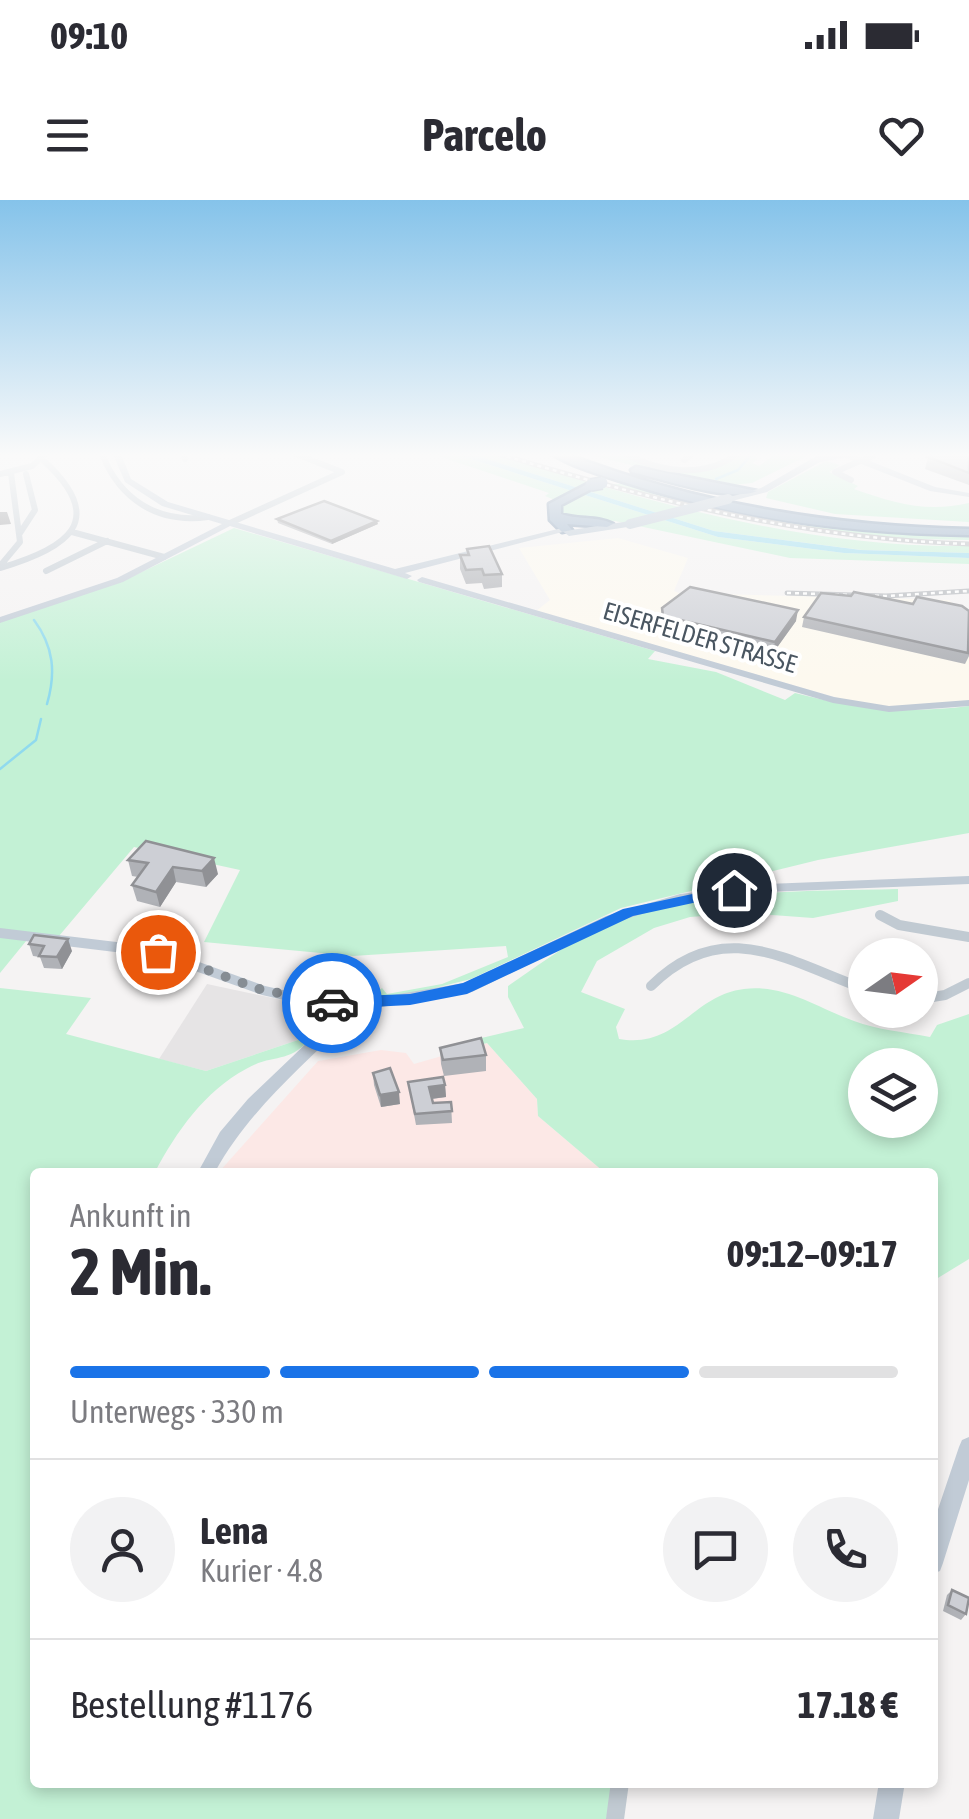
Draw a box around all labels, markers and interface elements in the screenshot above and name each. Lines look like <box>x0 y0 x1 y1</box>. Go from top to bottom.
text: 09:10 <box>50 14 128 57</box>
icon: menu <box>40 108 95 163</box>
icon: heart <box>874 108 929 163</box>
text: Parcelo <box>422 109 547 161</box>
street label: EISERFELDER STRASSE <box>600 596 800 678</box>
pin <box>692 848 777 933</box>
icon: home <box>707 863 762 918</box>
pin <box>116 910 201 995</box>
icon: bag <box>131 925 186 980</box>
north arrow <box>848 938 938 1028</box>
map controls <box>848 938 938 1138</box>
courier <box>282 953 382 1053</box>
icon: car <box>305 976 360 1031</box>
button: layers <box>848 1048 938 1138</box>
text: Ankunft in <box>70 1197 192 1234</box>
text: 09:12–09:17 <box>726 1232 898 1275</box>
text: 2 Min. <box>70 1234 211 1309</box>
text: Unterwegs · 330 m <box>70 1393 284 1430</box>
button: person <box>70 1497 175 1602</box>
button: chat <box>663 1497 768 1602</box>
button: phone <box>793 1497 898 1602</box>
text: Lena <box>200 1509 268 1552</box>
text: Kurier · 4.8 <box>200 1552 323 1589</box>
text: Bestellung #1176 <box>70 1683 313 1726</box>
text: 17.18 € <box>797 1683 898 1726</box>

